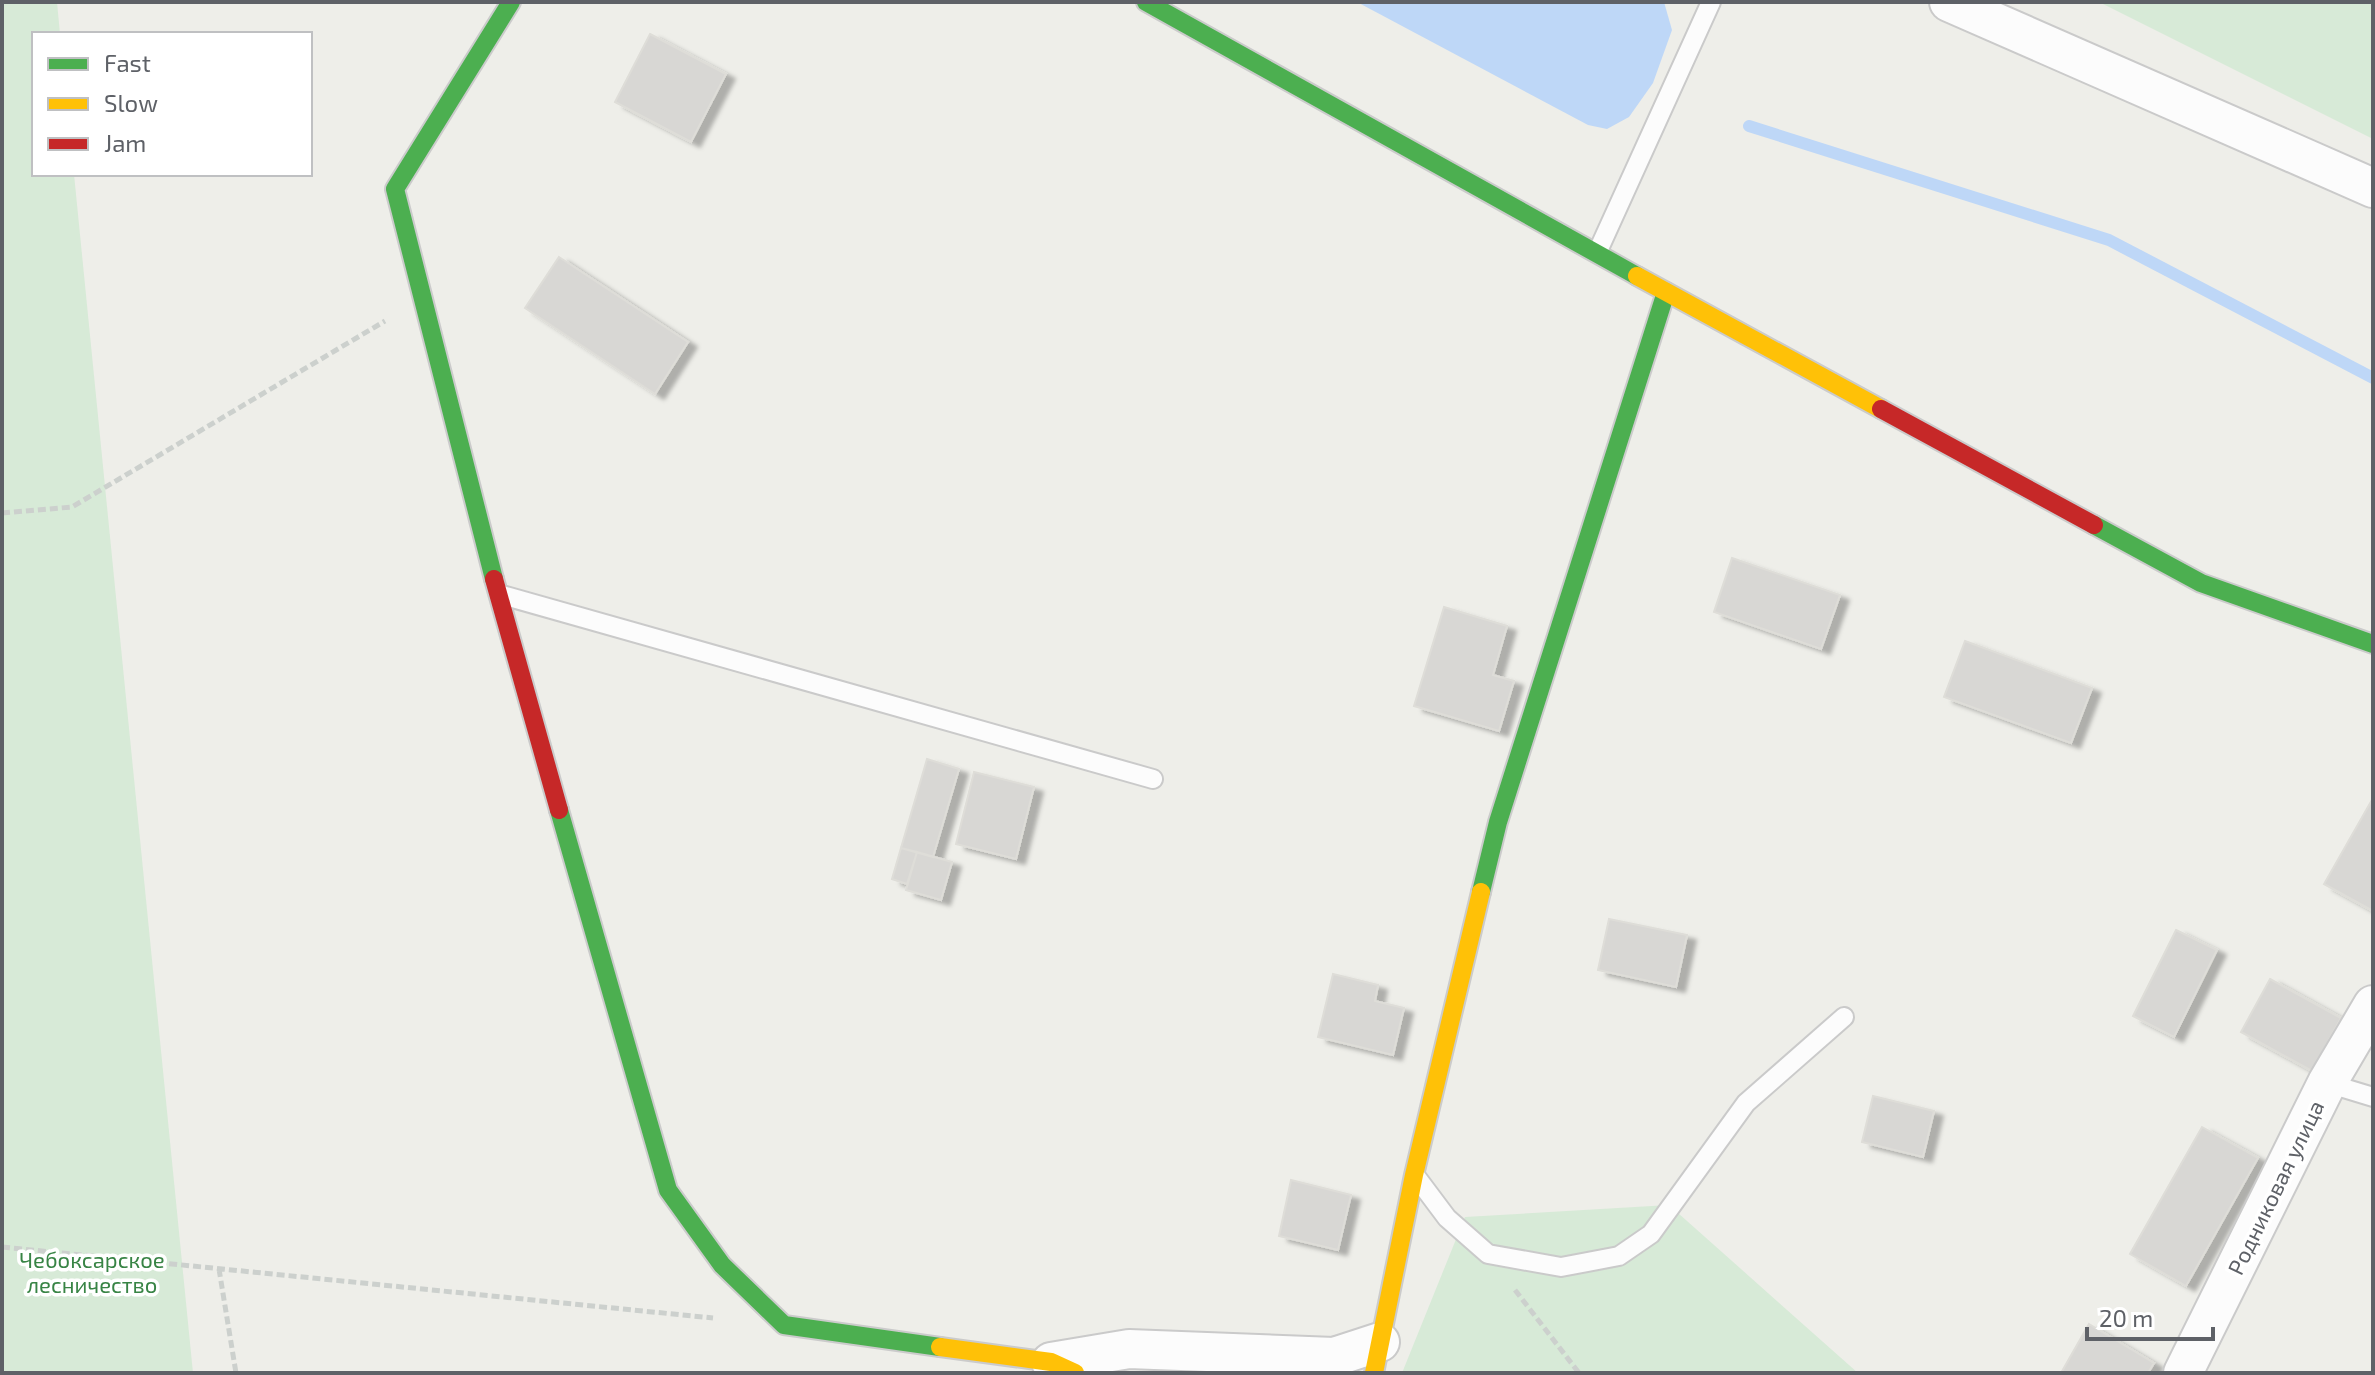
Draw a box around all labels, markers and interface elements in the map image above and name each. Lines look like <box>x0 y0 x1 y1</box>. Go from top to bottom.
legend <box>32 32 312 176</box>
text: Fast <box>104 48 151 77</box>
text: Slow <box>104 88 158 117</box>
text: Jam <box>104 128 146 157</box>
street label: Родниковая улица <box>2222 1096 2329 1279</box>
park label: Чебоксарское лесничество <box>19 1246 165 1297</box>
scale bar <box>2087 1291 2213 1341</box>
text: 20 m <box>2099 1303 2153 1332</box>

